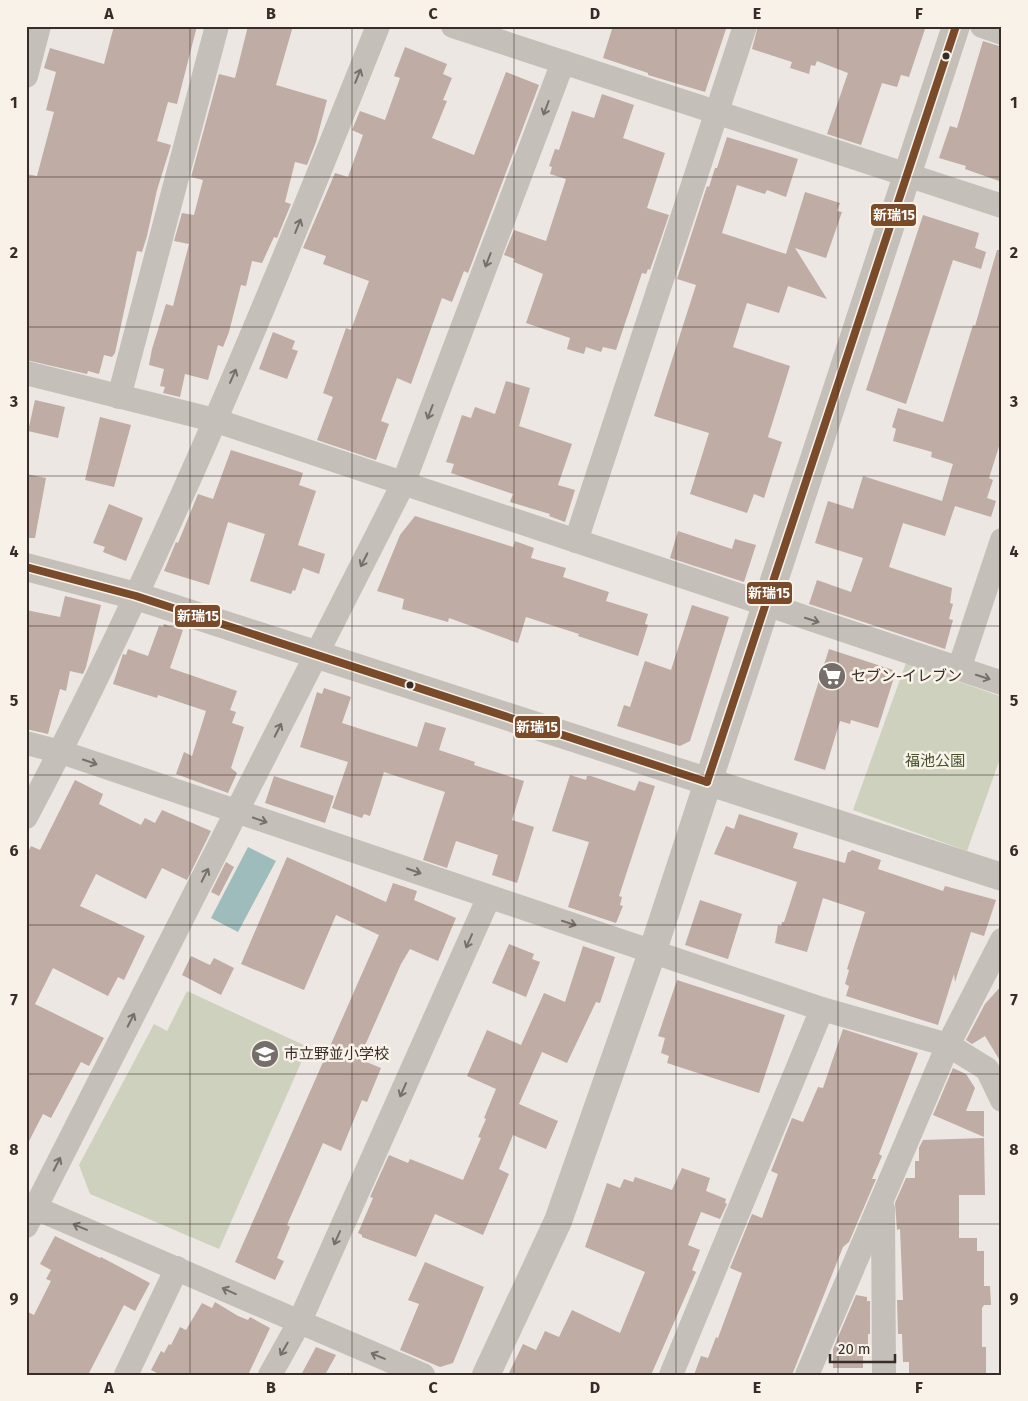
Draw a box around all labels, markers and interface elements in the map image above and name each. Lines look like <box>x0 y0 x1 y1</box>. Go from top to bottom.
text: A <box>103 4 114 23</box>
text: B <box>266 4 276 23</box>
text: C <box>428 4 438 23</box>
text: D <box>590 4 600 23</box>
text: E <box>753 4 761 23</box>
text: F <box>915 4 923 23</box>
unlabelled marker <box>941 51 951 61</box>
one-way arrow <box>355 68 364 83</box>
text: 1 <box>10 93 18 112</box>
text: 1 <box>1010 93 1018 112</box>
one-way arrow <box>541 100 550 115</box>
line badge: 新瑞15 <box>870 203 917 227</box>
text: 新瑞15 <box>873 207 915 224</box>
one-way arrow <box>293 219 303 234</box>
text: 2 <box>10 243 18 262</box>
text: 2 <box>1010 243 1018 262</box>
one-way arrow <box>483 252 492 267</box>
one-way arrow <box>229 369 239 384</box>
text: 3 <box>9 392 18 411</box>
text: 3 <box>1009 392 1018 411</box>
one-way arrow <box>425 403 434 419</box>
text: 4 <box>9 542 19 561</box>
text: 4 <box>1009 542 1019 561</box>
one-way arrow <box>359 552 368 567</box>
line badge: 新瑞15 <box>746 581 793 605</box>
text: 新瑞15 <box>748 585 790 602</box>
line badge: 新瑞15 <box>174 604 221 628</box>
text: 新瑞15 <box>177 608 219 625</box>
one-way arrow <box>803 615 819 625</box>
supermarket icon: セブン-イレブン <box>817 661 847 691</box>
place label: セブン-イレブン <box>851 667 962 685</box>
one-way arrow <box>974 672 990 682</box>
unlabelled marker <box>405 680 415 690</box>
text: 5 <box>10 691 19 710</box>
text: 5 <box>1010 691 1019 710</box>
line badge: 新瑞15 <box>514 715 561 739</box>
text: 新瑞15 <box>516 719 558 736</box>
one-way arrow <box>274 723 283 738</box>
park label: 福池公園 <box>905 752 965 770</box>
one-way arrow <box>81 758 97 767</box>
one-way arrow <box>252 815 268 825</box>
text: 6 <box>9 841 19 860</box>
text: 6 <box>1009 841 1019 860</box>
one-way arrow <box>406 867 422 877</box>
one-way arrow <box>201 868 210 883</box>
one-way arrow <box>560 918 576 928</box>
one-way arrow <box>464 933 474 948</box>
text: 7 <box>10 990 18 1009</box>
text: 7 <box>1010 990 1018 1009</box>
one-way arrow <box>126 1012 136 1027</box>
school or university icon: 市立野並小学校 <box>250 1039 280 1069</box>
place label: 市立野並小学校 <box>284 1045 389 1063</box>
one-way arrow <box>398 1082 408 1097</box>
text: 8 <box>9 1140 19 1159</box>
text: 8 <box>1009 1140 1019 1159</box>
one-way arrow <box>52 1157 62 1172</box>
one-way arrow <box>73 1221 88 1231</box>
one-way arrow <box>332 1230 341 1245</box>
one-way arrow <box>222 1286 237 1296</box>
text: 9 <box>10 1289 19 1308</box>
text: 9 <box>1010 1289 1019 1308</box>
scale bar <box>830 1331 896 1363</box>
text: 20 m <box>838 1340 871 1358</box>
one-way arrow <box>279 1341 289 1355</box>
one-way arrow <box>371 1350 386 1360</box>
text: A <box>103 1378 114 1397</box>
text: B <box>266 1378 276 1397</box>
text: C <box>428 1378 438 1397</box>
text: D <box>590 1378 600 1397</box>
text: E <box>753 1378 761 1397</box>
text: F <box>915 1378 923 1397</box>

